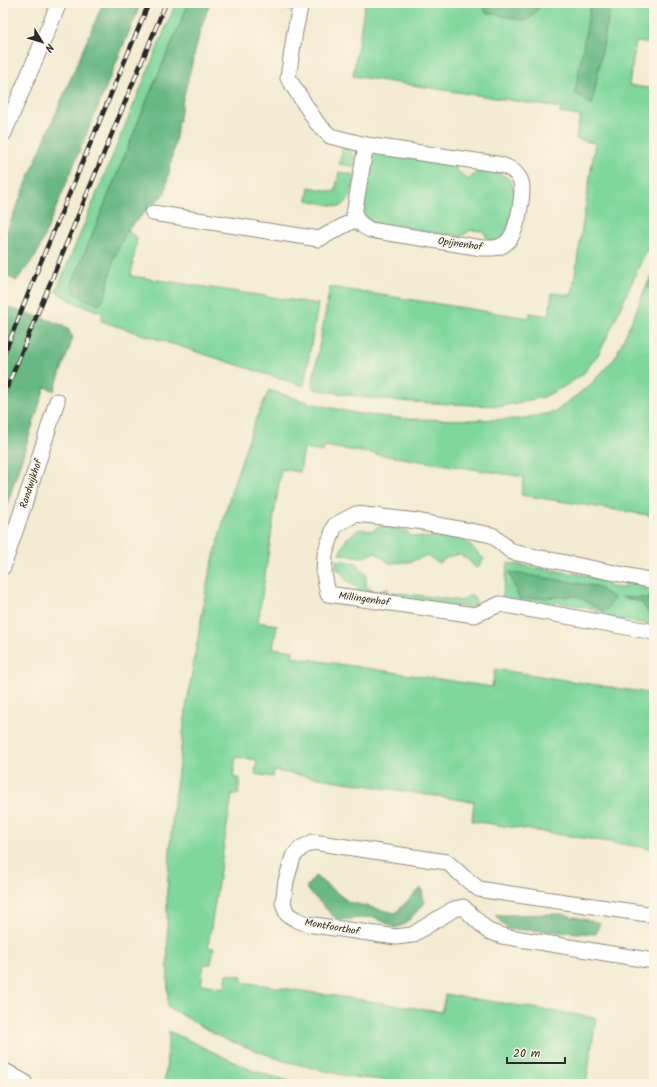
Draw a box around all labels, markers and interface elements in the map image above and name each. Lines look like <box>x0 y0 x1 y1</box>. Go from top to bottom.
north arrow <box>22 22 62 62</box>
text: N <box>40 39 58 56</box>
street label: Opijnenhof <box>437 233 484 255</box>
street label: Randwijkhof <box>16 456 47 511</box>
street label: Millingenhof <box>338 588 392 611</box>
street label: Montfoorthof <box>303 914 362 940</box>
scale bar <box>507 1039 565 1065</box>
text: 20 m <box>513 1044 541 1063</box>

